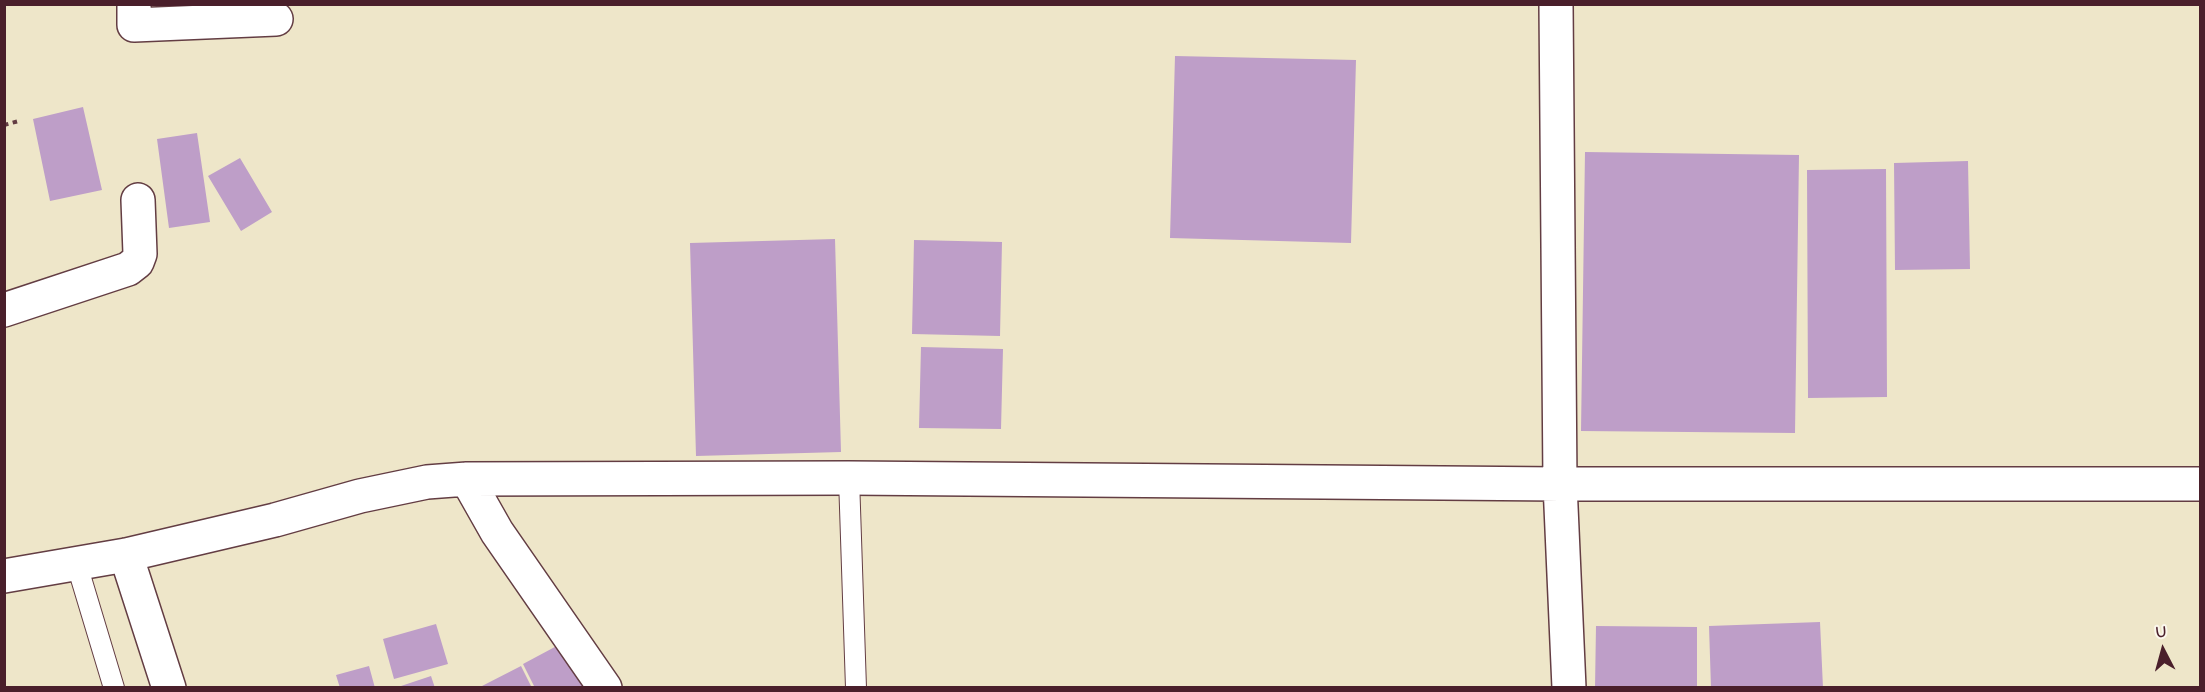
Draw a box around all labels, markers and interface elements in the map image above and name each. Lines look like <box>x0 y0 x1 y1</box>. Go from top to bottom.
north arrow <box>2133 620 2193 680</box>
text: U <box>2155 623 2167 642</box>

